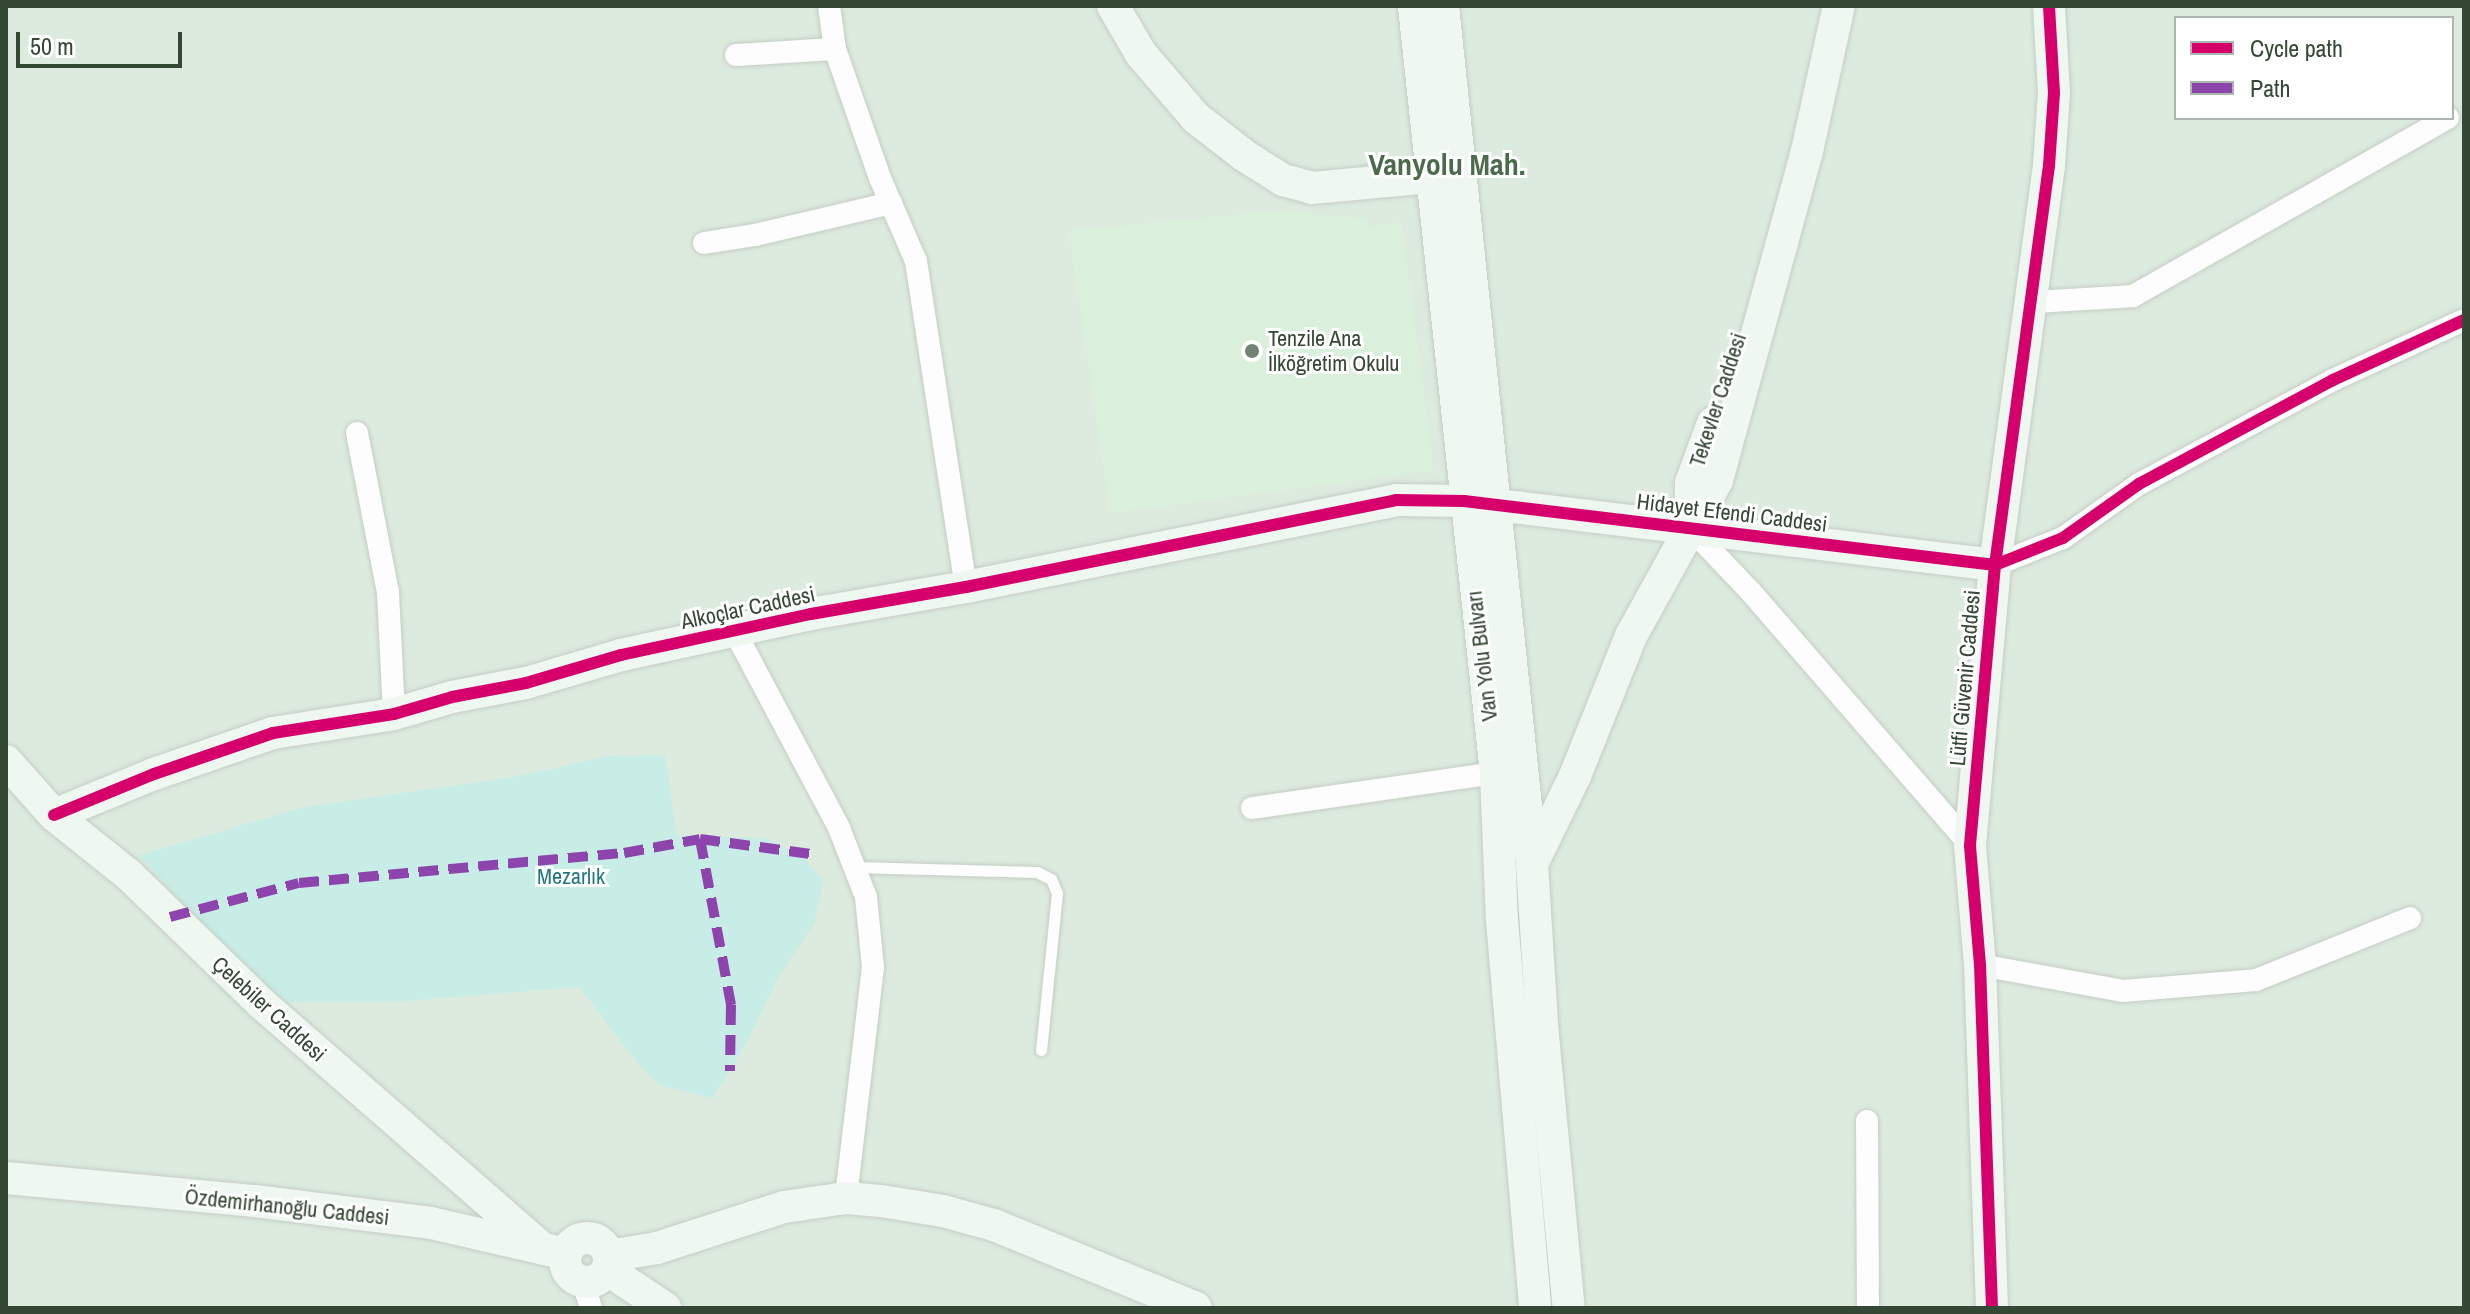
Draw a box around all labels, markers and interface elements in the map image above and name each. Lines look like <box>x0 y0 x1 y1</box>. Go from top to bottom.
scale bar <box>20 16 186 66</box>
legend <box>2174 16 2454 120</box>
text: 50 m <box>30 30 74 62</box>
text: Cycle path <box>2250 32 2343 64</box>
text: Path <box>2250 72 2291 104</box>
district label: Vanyolu Mah. <box>1368 146 1526 182</box>
place label: Tenzile Ana İlköğretim Okulu <box>1268 325 1399 376</box>
street label: Tekevler Caddesi <box>1684 330 1752 470</box>
marker: Tenzile Ana İlköğretim Okulu <box>1243 342 1261 360</box>
street label: Hidayet Efendi Caddesi <box>1635 488 1829 538</box>
street label: Alkoçlar Caddesi <box>679 581 817 635</box>
street label: Van Yolu Bulvarı <box>1461 589 1503 723</box>
street label: Lütfi Güvenir Caddesi <box>1944 589 1986 767</box>
park label: Mezarlık <box>537 864 605 890</box>
street label: Çelebiler Caddesi <box>207 951 331 1067</box>
street label: Özdemirhanoğlu Caddesi <box>183 1183 391 1231</box>

